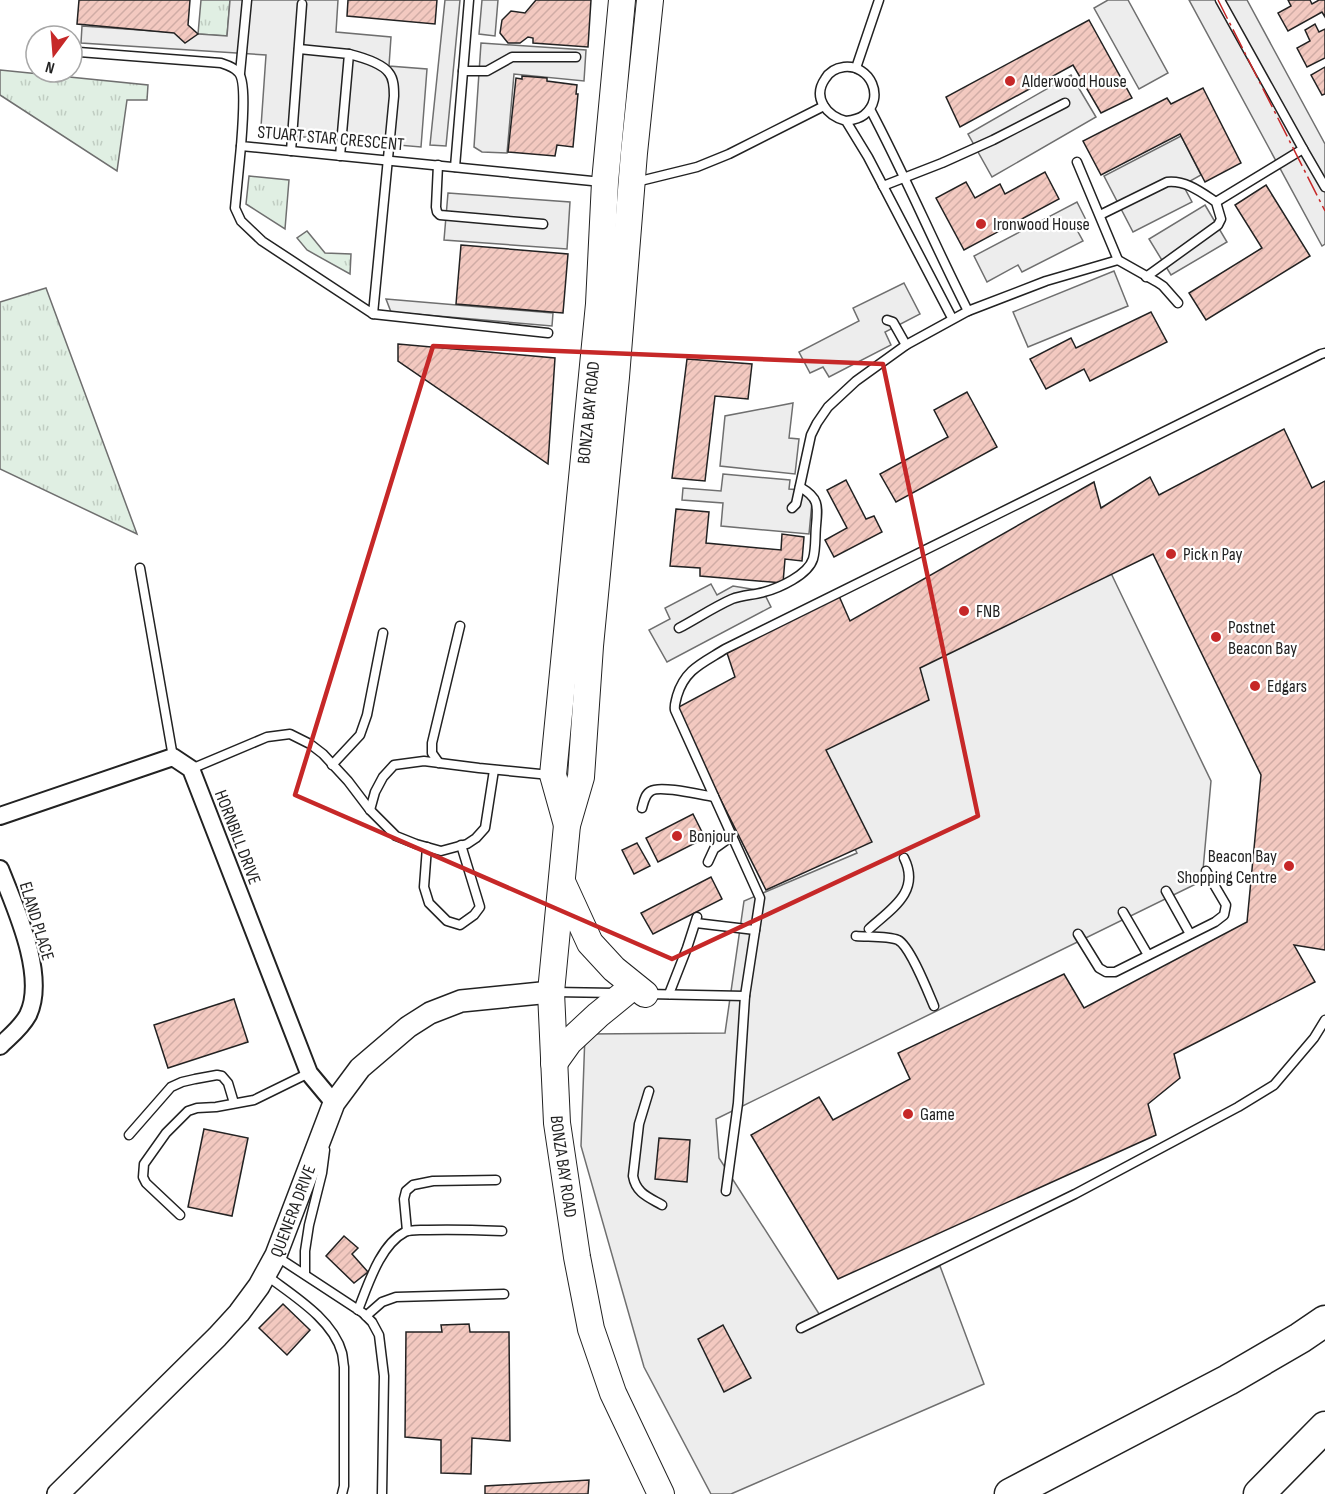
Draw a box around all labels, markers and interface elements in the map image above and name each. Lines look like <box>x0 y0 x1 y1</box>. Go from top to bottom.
north arrow <box>24 24 84 84</box>
text: N <box>44 57 57 77</box>
place label: Alderwood House <box>1021 71 1127 92</box>
marker: Alderwood House <box>1003 74 1017 88</box>
street label: STUART STAR CRESCENT <box>257 122 405 155</box>
place label: Ironwood House <box>993 214 1090 235</box>
marker: Ironwood House <box>974 217 988 231</box>
street label: BONZA BAY ROAD <box>573 360 604 465</box>
place label: Pick n Pay <box>1183 544 1243 565</box>
marker: Pick n Pay <box>1164 547 1178 561</box>
place label: FNB <box>976 601 1000 622</box>
marker: FNB <box>957 604 971 618</box>
place label: Postnet Beacon Bay <box>1228 617 1297 659</box>
marker: Postnet Beacon Bay <box>1209 630 1223 644</box>
place label: Edgars <box>1267 676 1307 697</box>
marker: Edgars <box>1248 679 1262 693</box>
street label: HORNBILL DRIVE <box>210 787 265 887</box>
place label: Bonjour <box>689 826 736 847</box>
marker: Bonjour <box>670 829 684 843</box>
place label: Beacon Bay Shopping Centre <box>1177 846 1277 888</box>
marker: Beacon Bay Shopping Centre <box>1282 859 1296 873</box>
street label: ELAND PLACE <box>15 879 58 963</box>
place label: Game <box>920 1104 955 1125</box>
marker: Game <box>901 1107 915 1121</box>
street label: BONZA BAY ROAD <box>546 1115 581 1219</box>
street label: QUENERA DRIVE <box>266 1162 320 1260</box>

